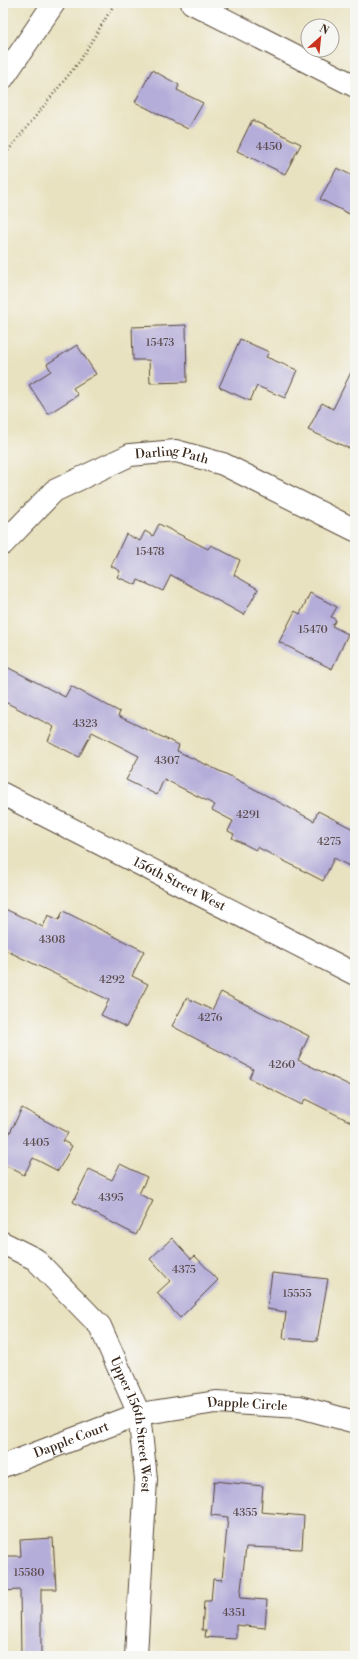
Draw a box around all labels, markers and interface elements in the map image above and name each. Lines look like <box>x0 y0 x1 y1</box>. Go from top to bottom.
north arrow <box>300 18 340 58</box>
text: N <box>317 22 331 38</box>
house number: 4450 <box>256 140 282 154</box>
house number: 15473 <box>146 336 174 350</box>
street label: Darling Path <box>134 442 211 468</box>
house number: 15478 <box>135 545 165 559</box>
house number: 15470 <box>298 623 328 637</box>
house number: 4323 <box>73 717 97 731</box>
house number: 4307 <box>154 754 180 768</box>
house number: 4291 <box>236 808 260 822</box>
house number: 4275 <box>317 835 341 849</box>
street label: 156th Street West <box>130 854 229 915</box>
house number: 4308 <box>39 933 66 947</box>
house number: 4292 <box>99 973 125 987</box>
house number: 4276 <box>198 1011 223 1025</box>
house number: 4260 <box>269 1058 295 1072</box>
house number: 4405 <box>23 1136 49 1150</box>
house number: 4395 <box>98 1191 124 1205</box>
house number: 4375 <box>172 1263 196 1277</box>
house number: 15555 <box>283 1287 312 1301</box>
street label: Upper 156th Street West <box>107 1354 154 1494</box>
street label: Dapple Circle <box>206 1394 288 1414</box>
street label: Dapple Court <box>31 1418 111 1462</box>
house number: 4355 <box>233 1506 257 1520</box>
house number: 15580 <box>14 1566 44 1580</box>
house number: 4351 <box>222 1606 246 1620</box>

